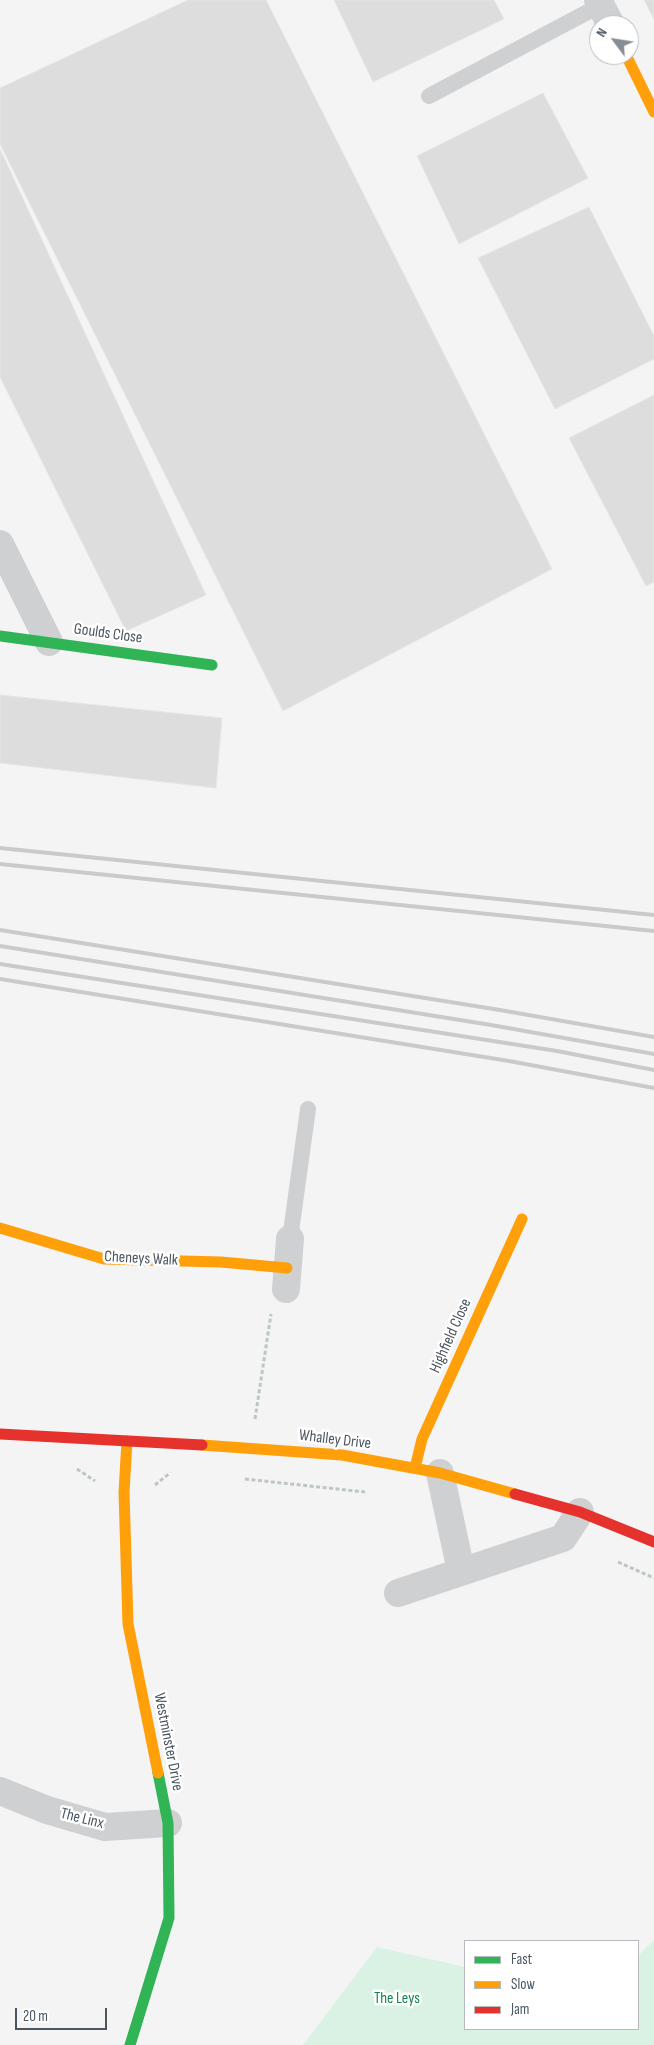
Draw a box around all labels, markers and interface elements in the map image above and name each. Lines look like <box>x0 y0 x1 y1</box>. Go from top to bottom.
north arrow <box>589 15 639 65</box>
text: N <box>592 25 611 40</box>
street label: Goulds Close <box>73 620 143 648</box>
street label: Cheneys Walk <box>104 1247 178 1271</box>
street label: Highfield Close <box>426 1296 476 1376</box>
street label: Whalley Drive <box>298 1426 372 1454</box>
street label: Westminster Drive <box>149 1691 187 1793</box>
street label: The Linx <box>58 1804 106 1834</box>
legend <box>464 1940 639 2030</box>
text: Fast <box>511 1950 532 1969</box>
text: Slow <box>511 1975 535 1994</box>
park label: The Leys <box>374 1989 420 2009</box>
scale bar <box>18 1998 110 2030</box>
text: Jam <box>511 2000 529 2019</box>
text: 20 m <box>23 2007 48 2026</box>

